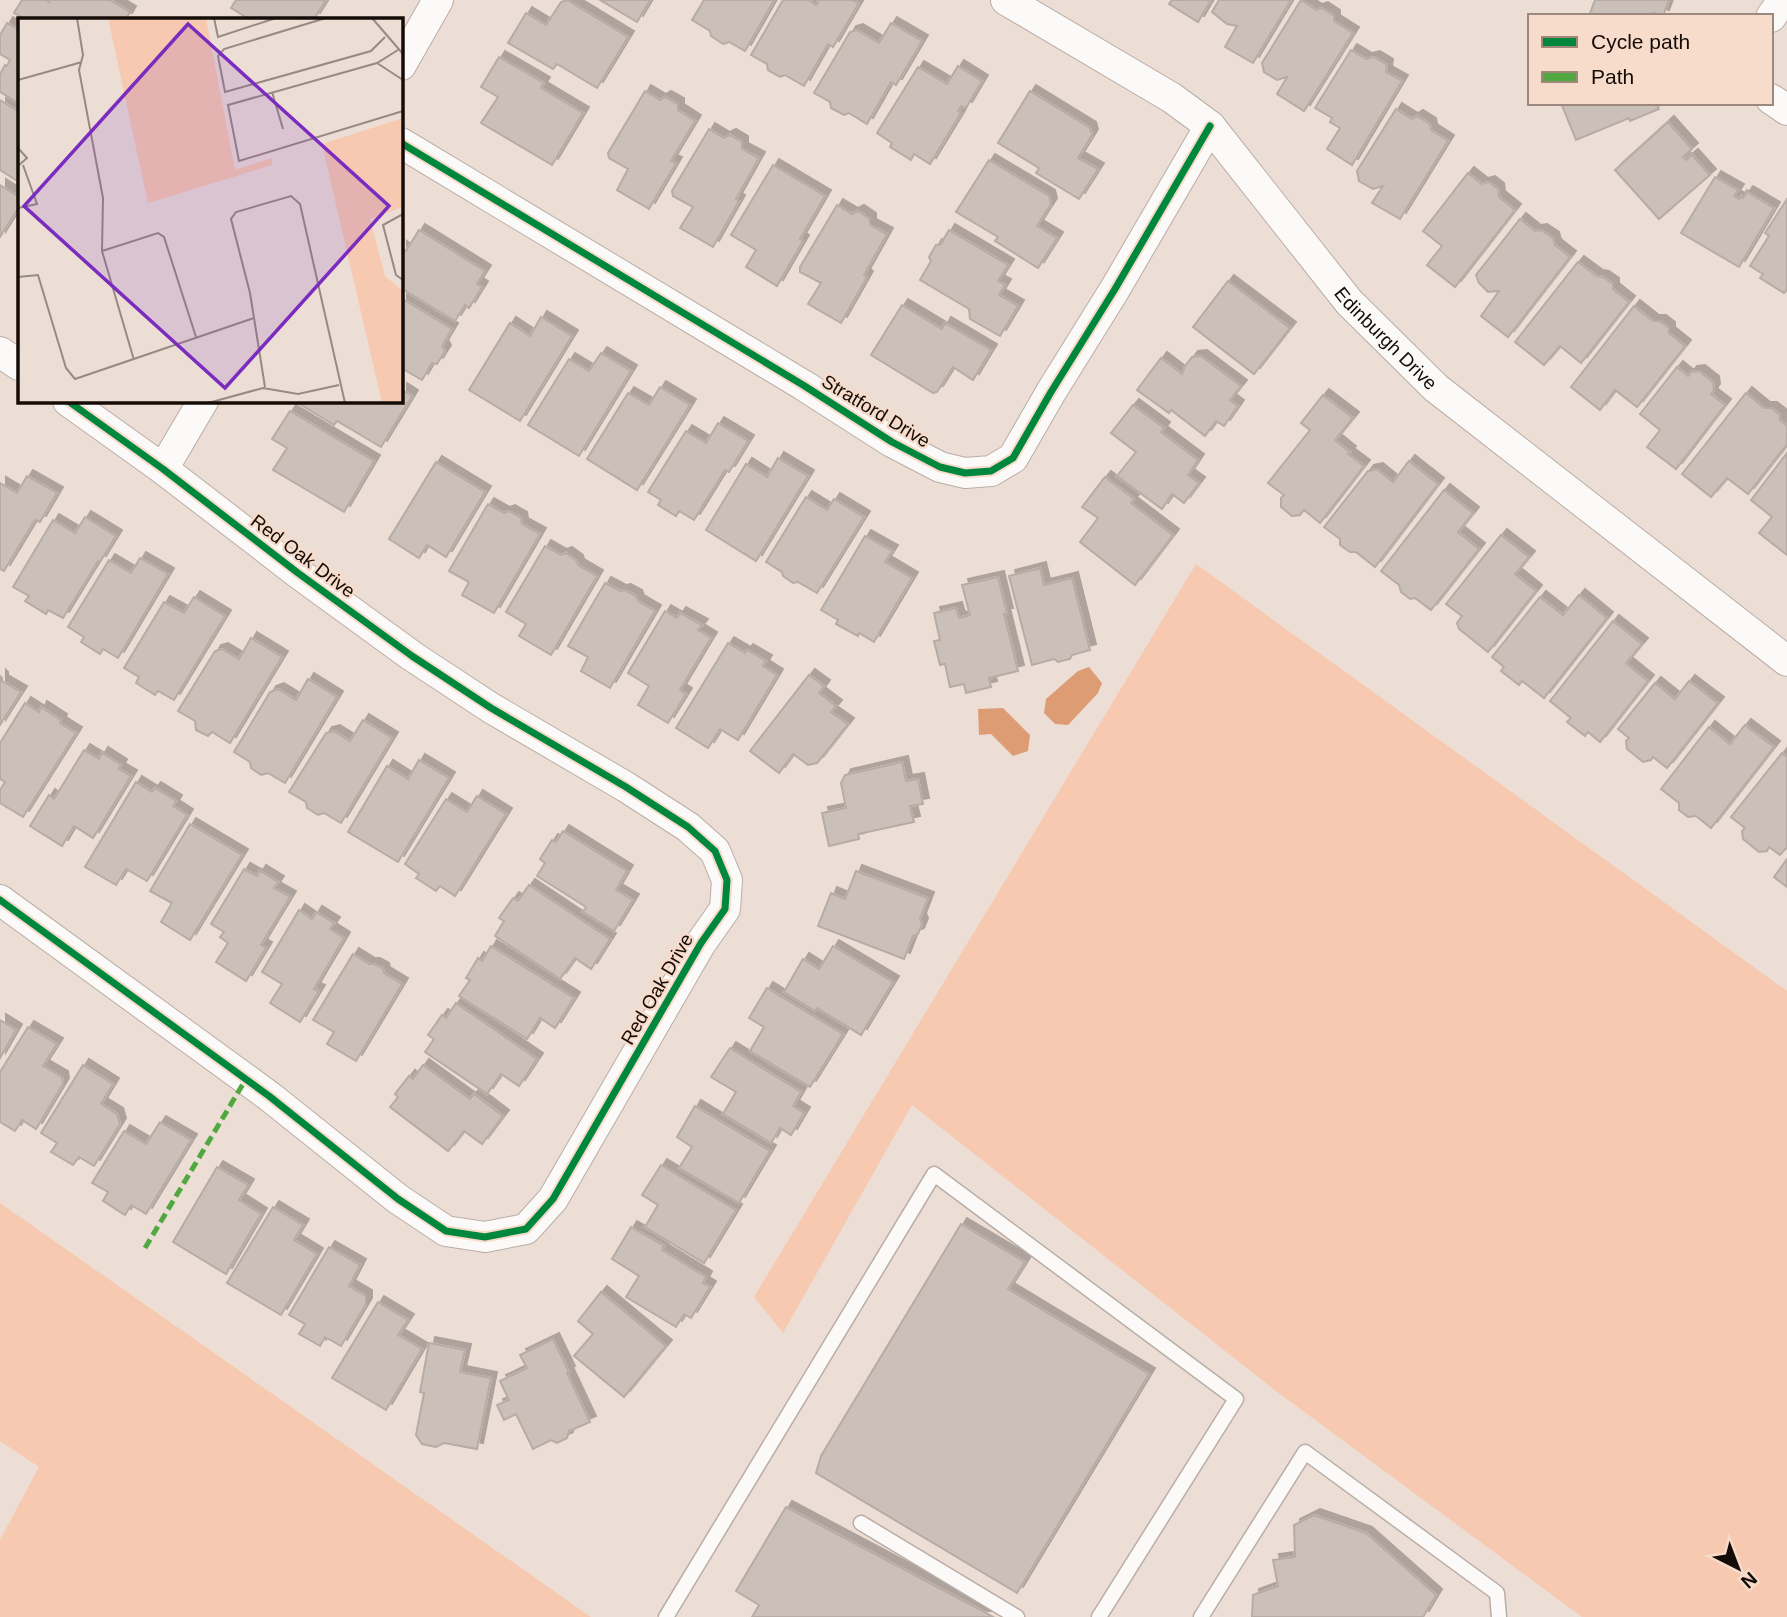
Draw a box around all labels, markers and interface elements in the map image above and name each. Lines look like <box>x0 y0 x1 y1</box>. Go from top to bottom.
legend <box>1528 14 1773 105</box>
inset map <box>18 18 402 402</box>
text: Cycle path <box>1591 30 1690 53</box>
text: Path <box>1591 65 1634 88</box>
street label: Edinburgh Drive <box>1331 283 1442 394</box>
street label: Stratford Drive <box>818 370 934 452</box>
street label: Red Oak Drive <box>247 510 359 602</box>
street label: Red Oak Drive <box>617 930 697 1048</box>
north arrow <box>1703 1533 1773 1603</box>
text: N <box>1737 1568 1761 1593</box>

